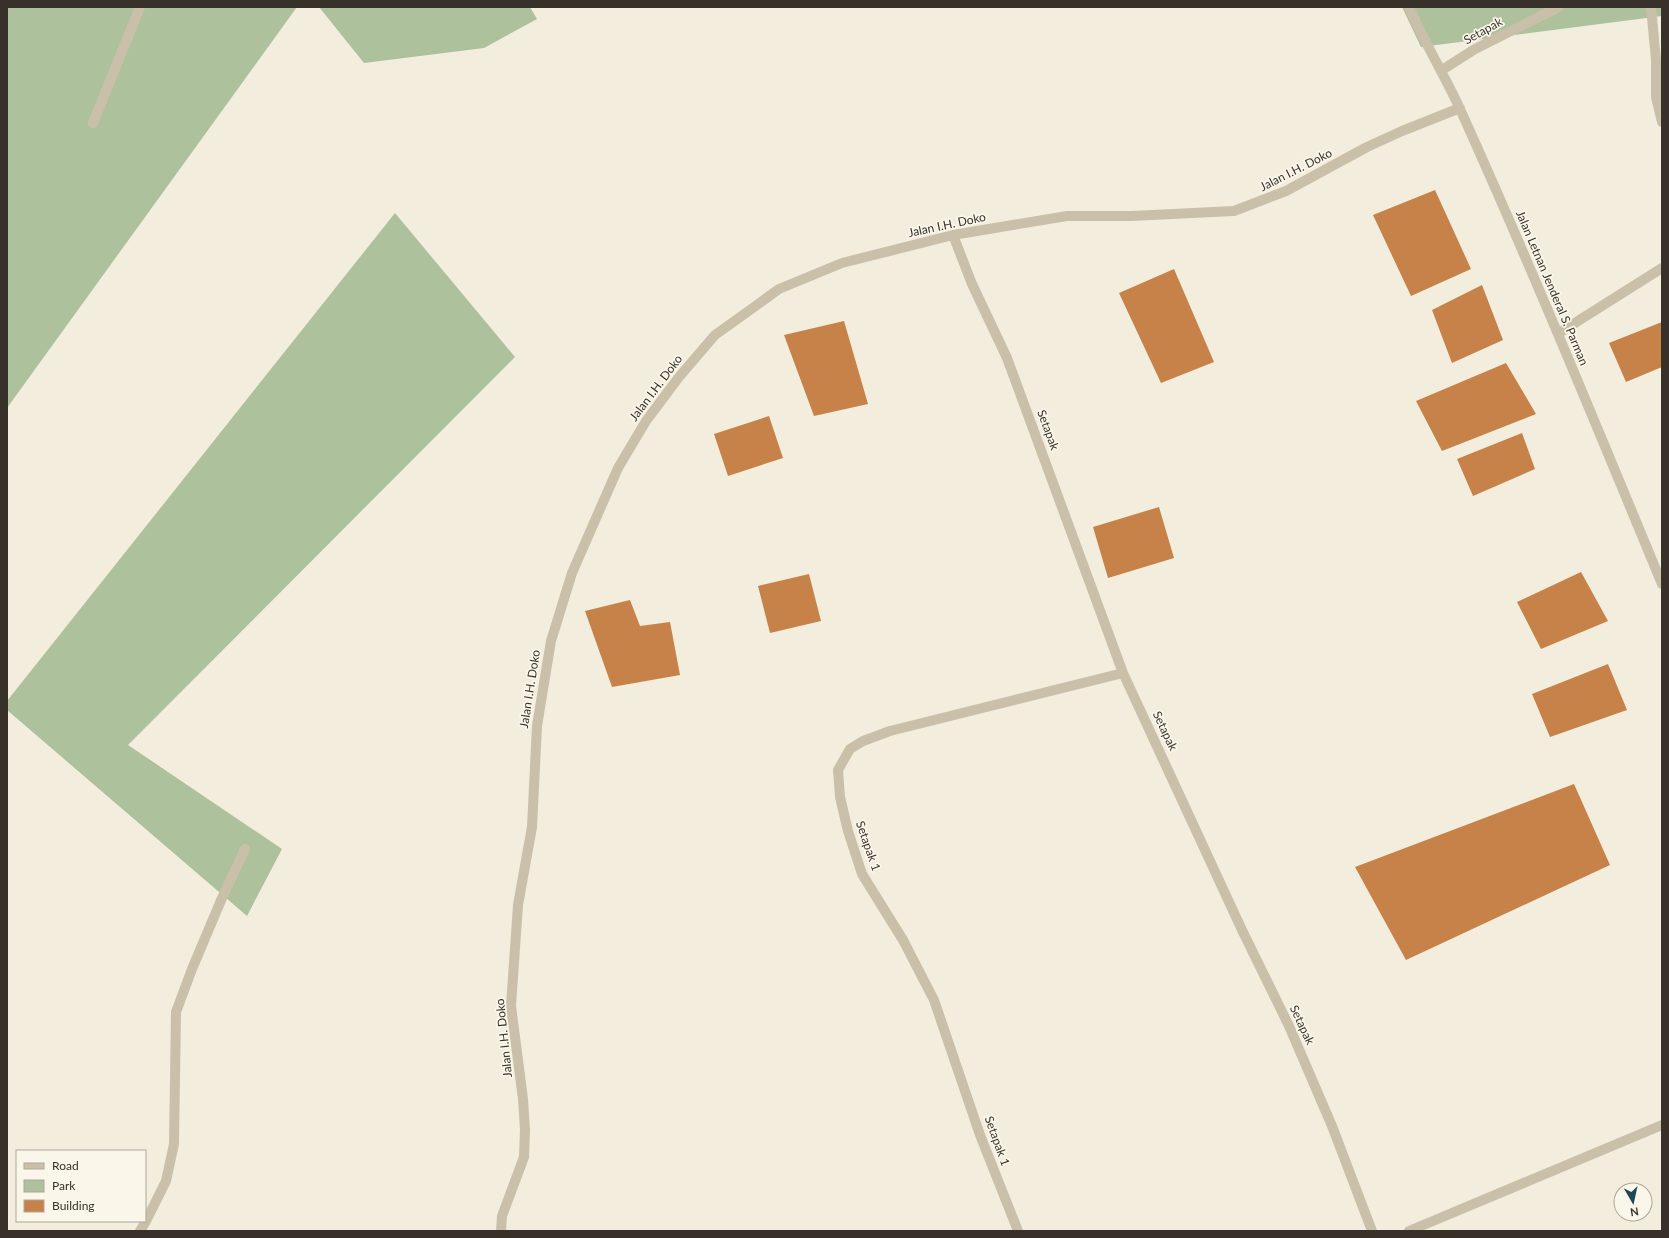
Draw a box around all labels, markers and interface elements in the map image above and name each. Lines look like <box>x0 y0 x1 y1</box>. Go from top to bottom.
street label: Setapak <box>1461 13 1505 47</box>
street label: Jalan I.H. Doko <box>1257 145 1335 194</box>
street label: Jalan Letnan Jenderal S. Parman <box>1513 208 1592 368</box>
street label: Jalan I.H. Doko <box>907 209 987 240</box>
street label: Jalan I.H. Doko <box>626 351 685 424</box>
street label: Setapak <box>1034 408 1063 453</box>
street label: Jalan I.H. Doko <box>516 649 543 729</box>
street label: Setapak <box>1150 709 1181 754</box>
street label: Setapak 1 <box>853 819 884 873</box>
street label: Jalan I.H. Doko <box>492 998 515 1078</box>
street label: Setapak <box>1287 1003 1318 1048</box>
street label: Setapak 1 <box>982 1114 1013 1168</box>
legend <box>16 1150 146 1222</box>
text: Road <box>52 1158 79 1173</box>
text: Park <box>52 1178 76 1193</box>
north arrow <box>1613 1182 1653 1222</box>
text: Building <box>52 1198 95 1213</box>
text: N <box>1629 1205 1640 1219</box>

